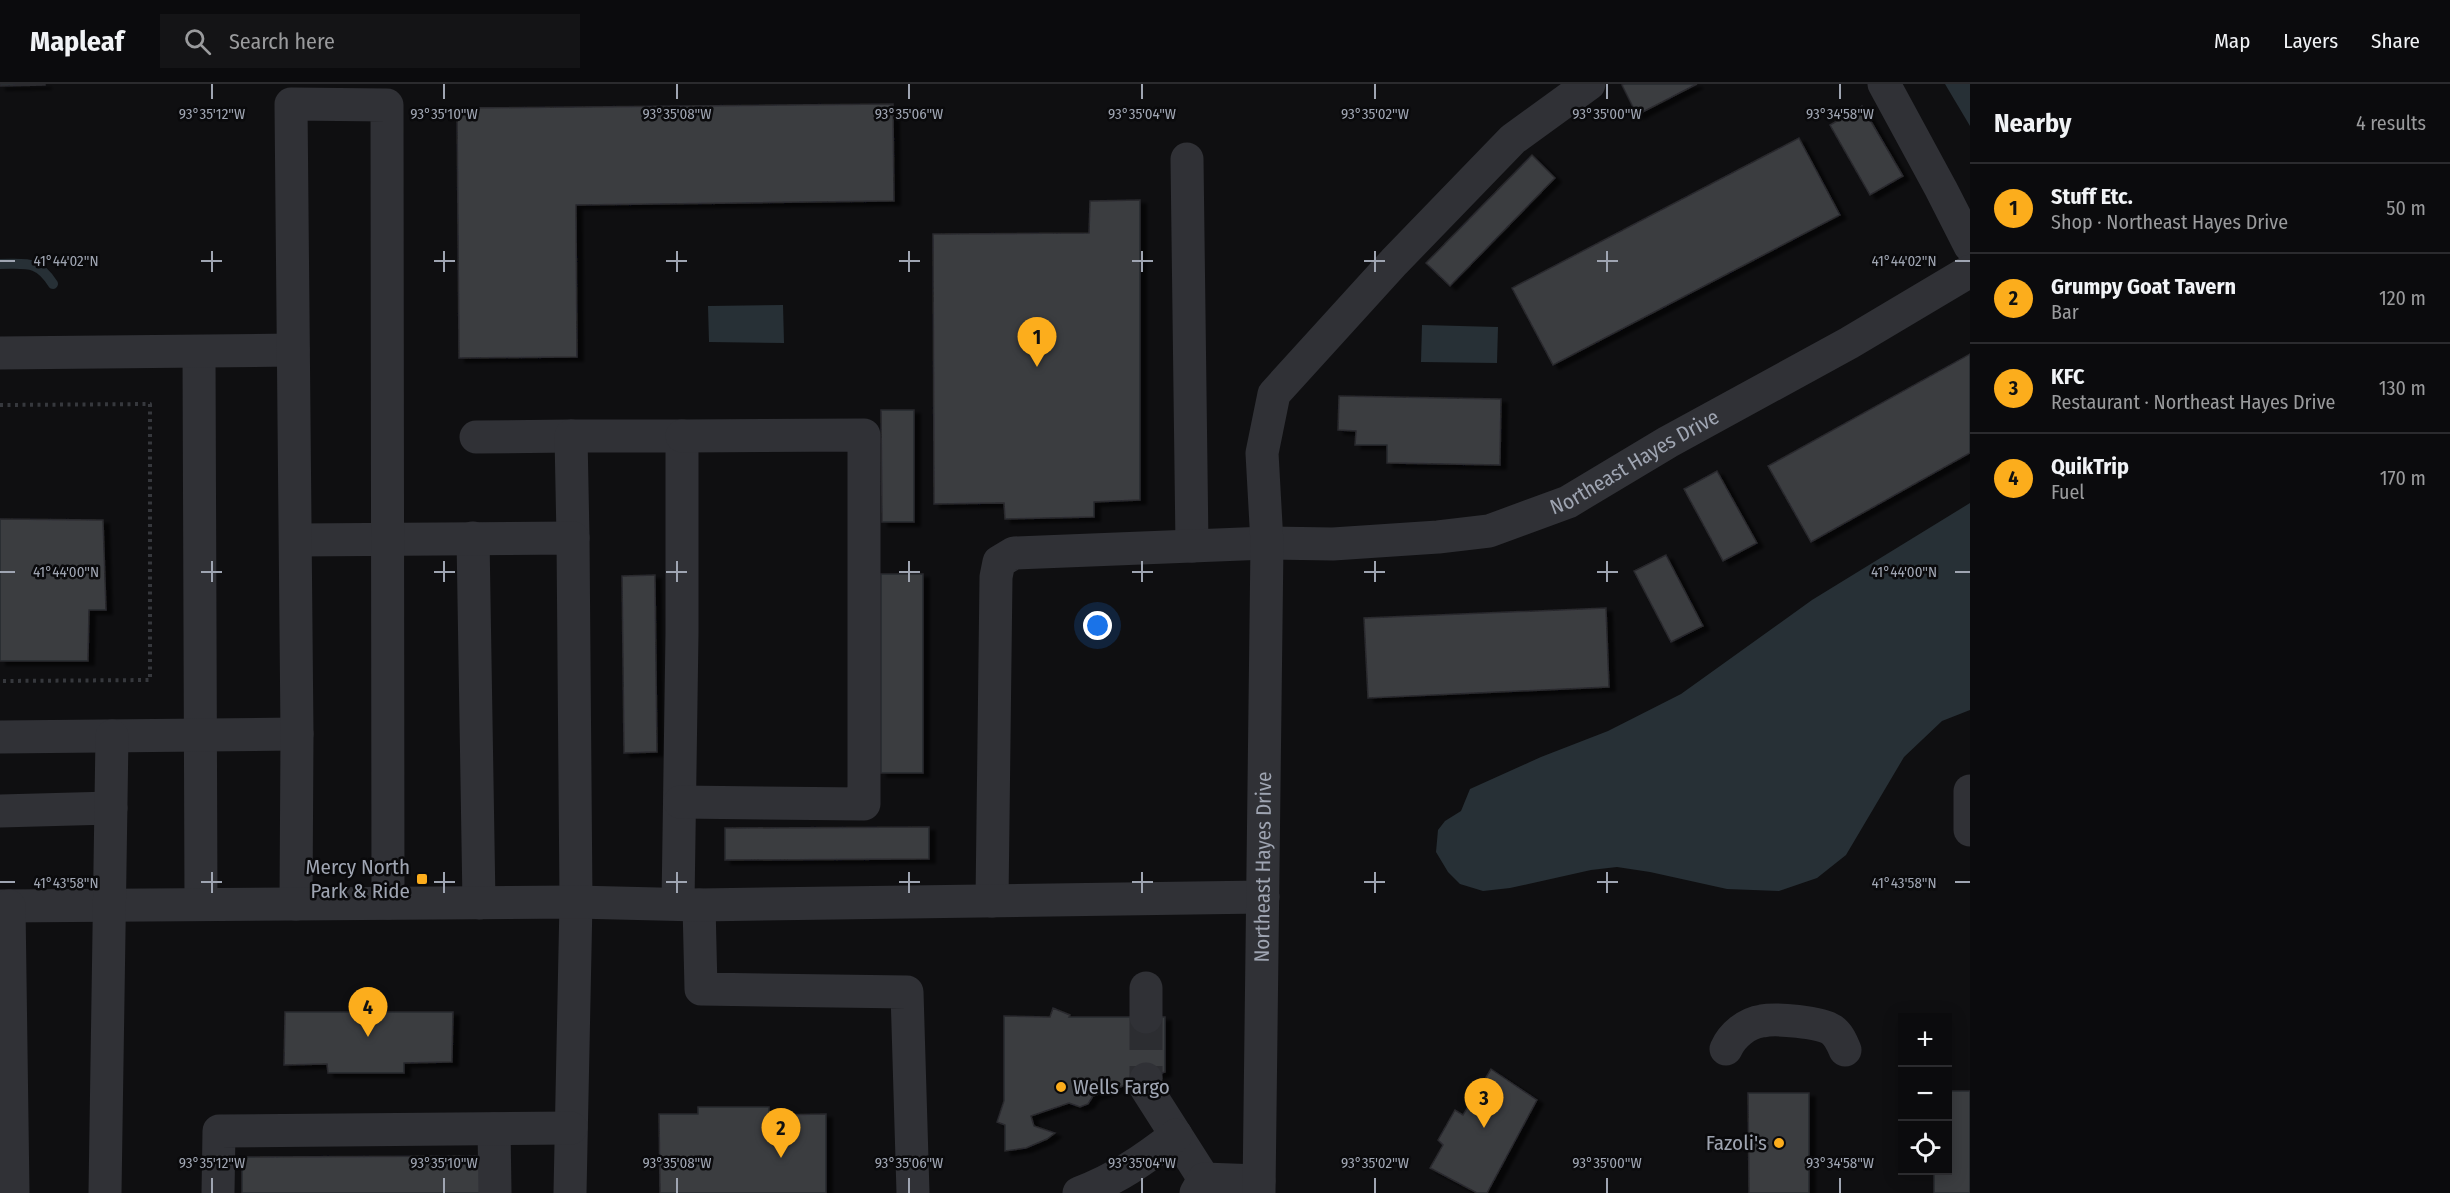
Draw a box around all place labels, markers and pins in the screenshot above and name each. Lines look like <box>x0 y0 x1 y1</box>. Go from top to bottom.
pin: 1 <box>1018 318 1056 367</box>
place label: Mercy North Park & Ride <box>306 854 410 904</box>
marker: Mercy North Park & Ride <box>415 872 429 886</box>
pin: 4 <box>348 988 388 1037</box>
place label: Wells Fargo <box>1073 1074 1170 1100</box>
pin: 3 <box>1464 1078 1504 1128</box>
marker: Wells Fargo <box>1054 1080 1068 1094</box>
pin: 2 <box>762 1108 800 1158</box>
place label: Fazoli's <box>1706 1130 1767 1156</box>
marker: Fazoli's <box>1772 1136 1786 1150</box>

